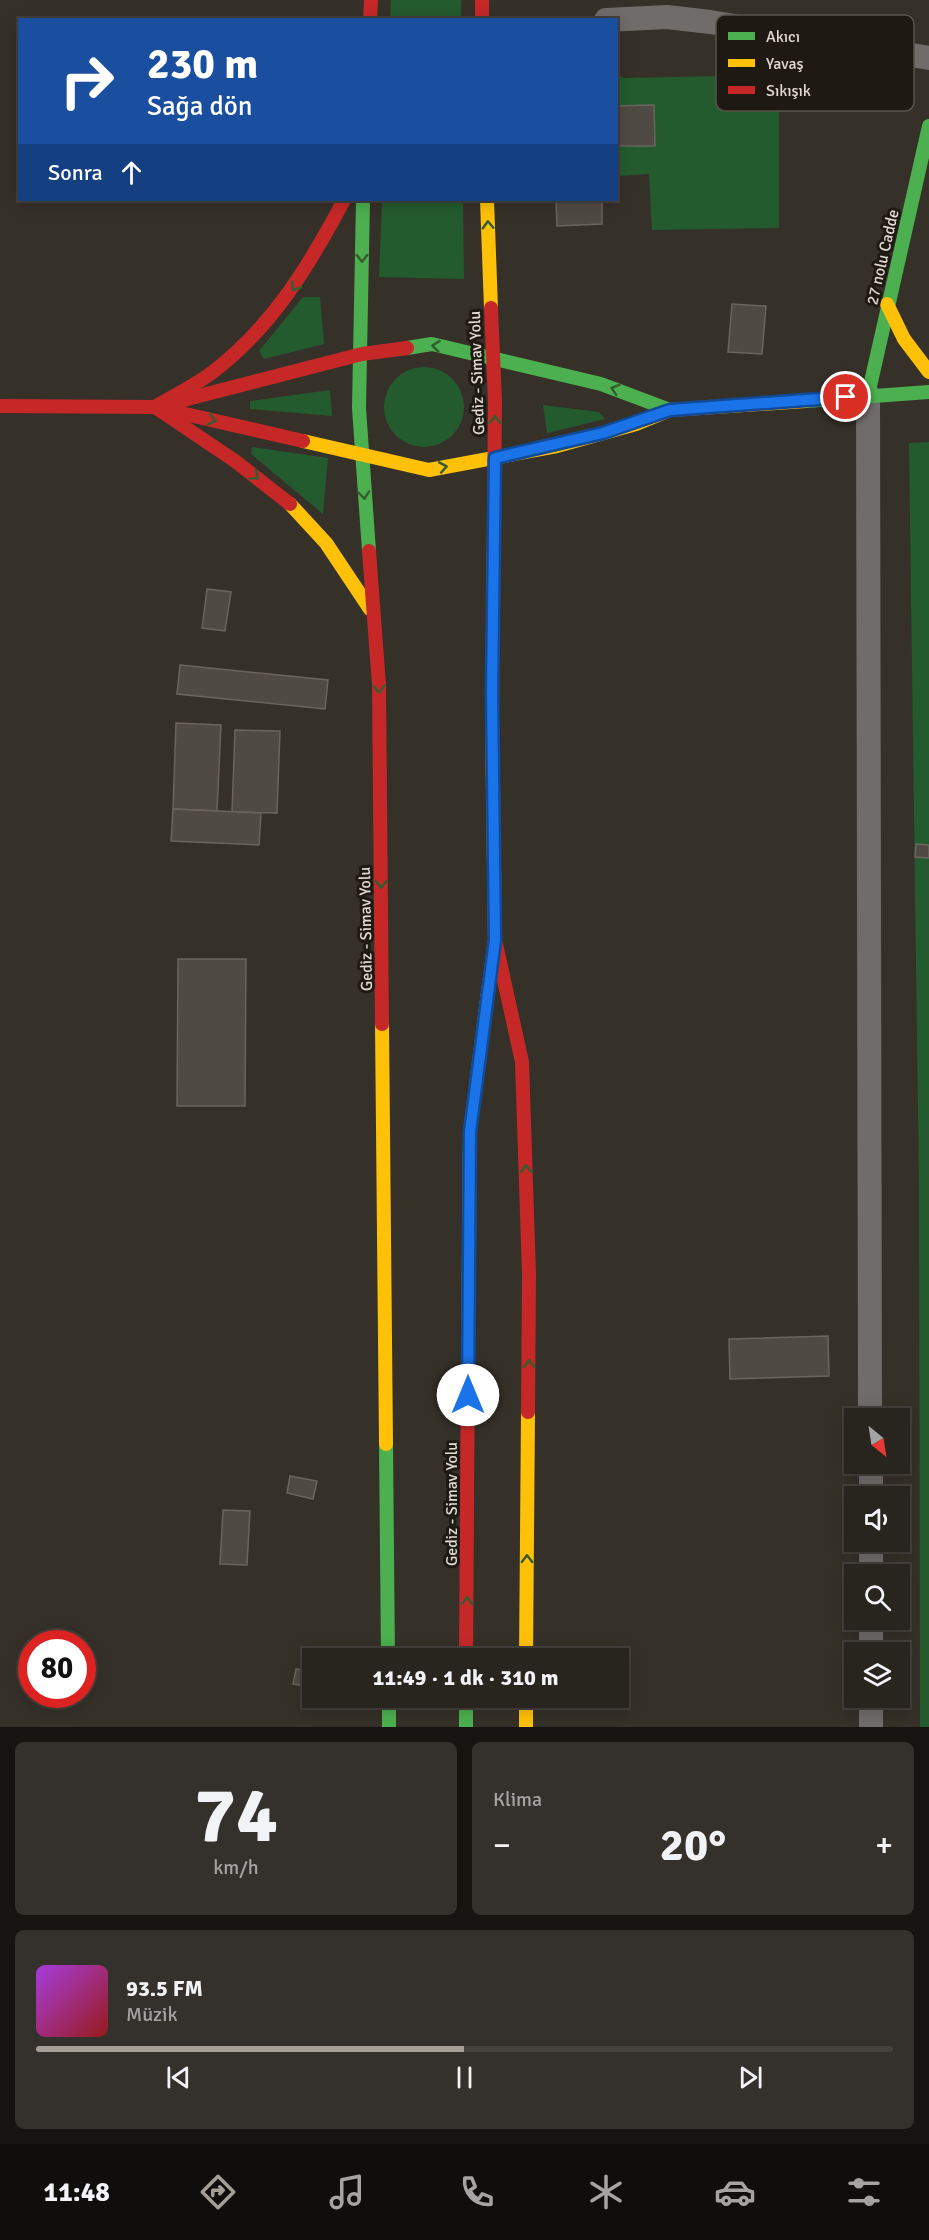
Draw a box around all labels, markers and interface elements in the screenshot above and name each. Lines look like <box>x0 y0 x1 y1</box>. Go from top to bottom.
legend <box>716 15 914 111</box>
text: Akıcı <box>766 27 800 47</box>
text: 230 m <box>147 39 258 90</box>
icon: right <box>48 42 126 120</box>
text: Yavaş <box>766 54 804 74</box>
text: Sıkışık <box>766 81 811 101</box>
text: Sağa dön <box>147 90 253 123</box>
icon: ahead <box>115 156 148 189</box>
text: Sonra <box>48 159 103 186</box>
street label: 27 nolu Cadde <box>862 208 904 307</box>
one-way arrow <box>482 221 494 230</box>
one-way arrow <box>356 253 368 262</box>
one-way arrow <box>291 280 302 291</box>
street label: Gediz - Simav Yolu <box>465 311 489 435</box>
one-way arrow <box>431 340 440 353</box>
pin <box>820 371 871 422</box>
icon: arrive <box>829 380 862 413</box>
one-way arrow <box>610 384 621 396</box>
one-way arrow <box>206 413 216 426</box>
one-way arrow <box>489 416 501 425</box>
one-way arrow <box>437 461 447 474</box>
one-way arrow <box>248 469 259 480</box>
one-way arrow <box>357 490 370 499</box>
one-way arrow <box>372 685 385 694</box>
street label: Gediz - Simav Yolu <box>355 867 377 991</box>
one-way arrow <box>375 880 387 889</box>
one-way arrow <box>519 1164 532 1173</box>
one-way arrow <box>523 1359 535 1368</box>
position arrow <box>436 1363 500 1427</box>
north arrow <box>844 1408 910 1474</box>
map controls <box>844 1408 910 1708</box>
street label: Gediz - Simav Yolu <box>442 1442 462 1566</box>
button: sound <box>844 1486 910 1552</box>
one-way arrow <box>521 1554 533 1563</box>
button: search <box>844 1564 910 1630</box>
one-way arrow <box>460 1596 473 1605</box>
speed limit sign: 80 <box>18 1630 96 1708</box>
button: layers <box>844 1642 910 1708</box>
text: 11:49 · 1 dk · 310 m <box>372 1664 559 1691</box>
text: 74 <box>194 1768 278 1864</box>
text: Klima <box>493 1787 542 1812</box>
text: 20° <box>660 1818 726 1873</box>
text: − <box>493 1825 511 1866</box>
text: + <box>875 1825 893 1866</box>
text: km/h <box>213 1855 259 1880</box>
text: 93.5 FM <box>126 1975 203 2002</box>
text: Müzik <box>126 2002 177 2027</box>
icon: previous <box>162 2061 195 2094</box>
icon: pause <box>448 2061 481 2094</box>
icon: next <box>734 2061 767 2094</box>
icon: directions <box>197 2171 239 2213</box>
icon: music <box>326 2171 368 2213</box>
icon: phone <box>456 2171 498 2213</box>
icon: climate <box>585 2171 627 2213</box>
icon: car <box>714 2171 756 2213</box>
icon: filters <box>843 2171 885 2213</box>
text: 11:48 <box>44 2176 110 2209</box>

